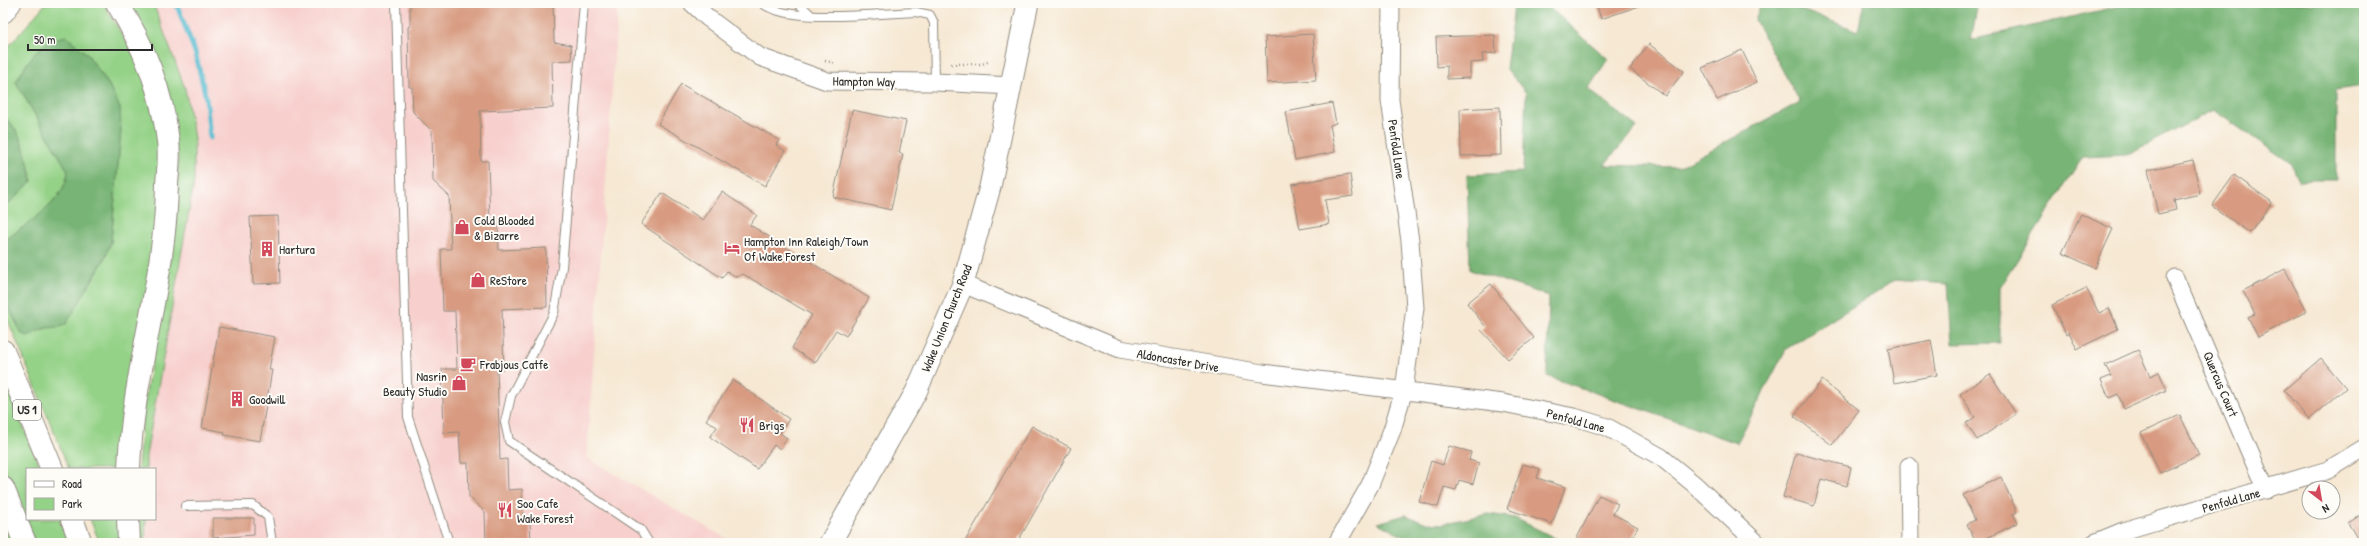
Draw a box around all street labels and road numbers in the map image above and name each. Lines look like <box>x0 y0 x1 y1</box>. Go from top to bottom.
street label: Hampton Way <box>832 71 896 91</box>
street label: Penfold Lane <box>1384 118 1410 180</box>
street label: Wake Union Church Road <box>916 262 976 374</box>
street label: Aldoncaster Drive <box>1135 344 1221 376</box>
street label: Quercus Court <box>2199 349 2243 420</box>
road number: US 1 <box>13 400 41 420</box>
street label: Penfold Lane <box>1545 404 1607 436</box>
street label: Penfold Lane <box>2200 483 2262 517</box>

